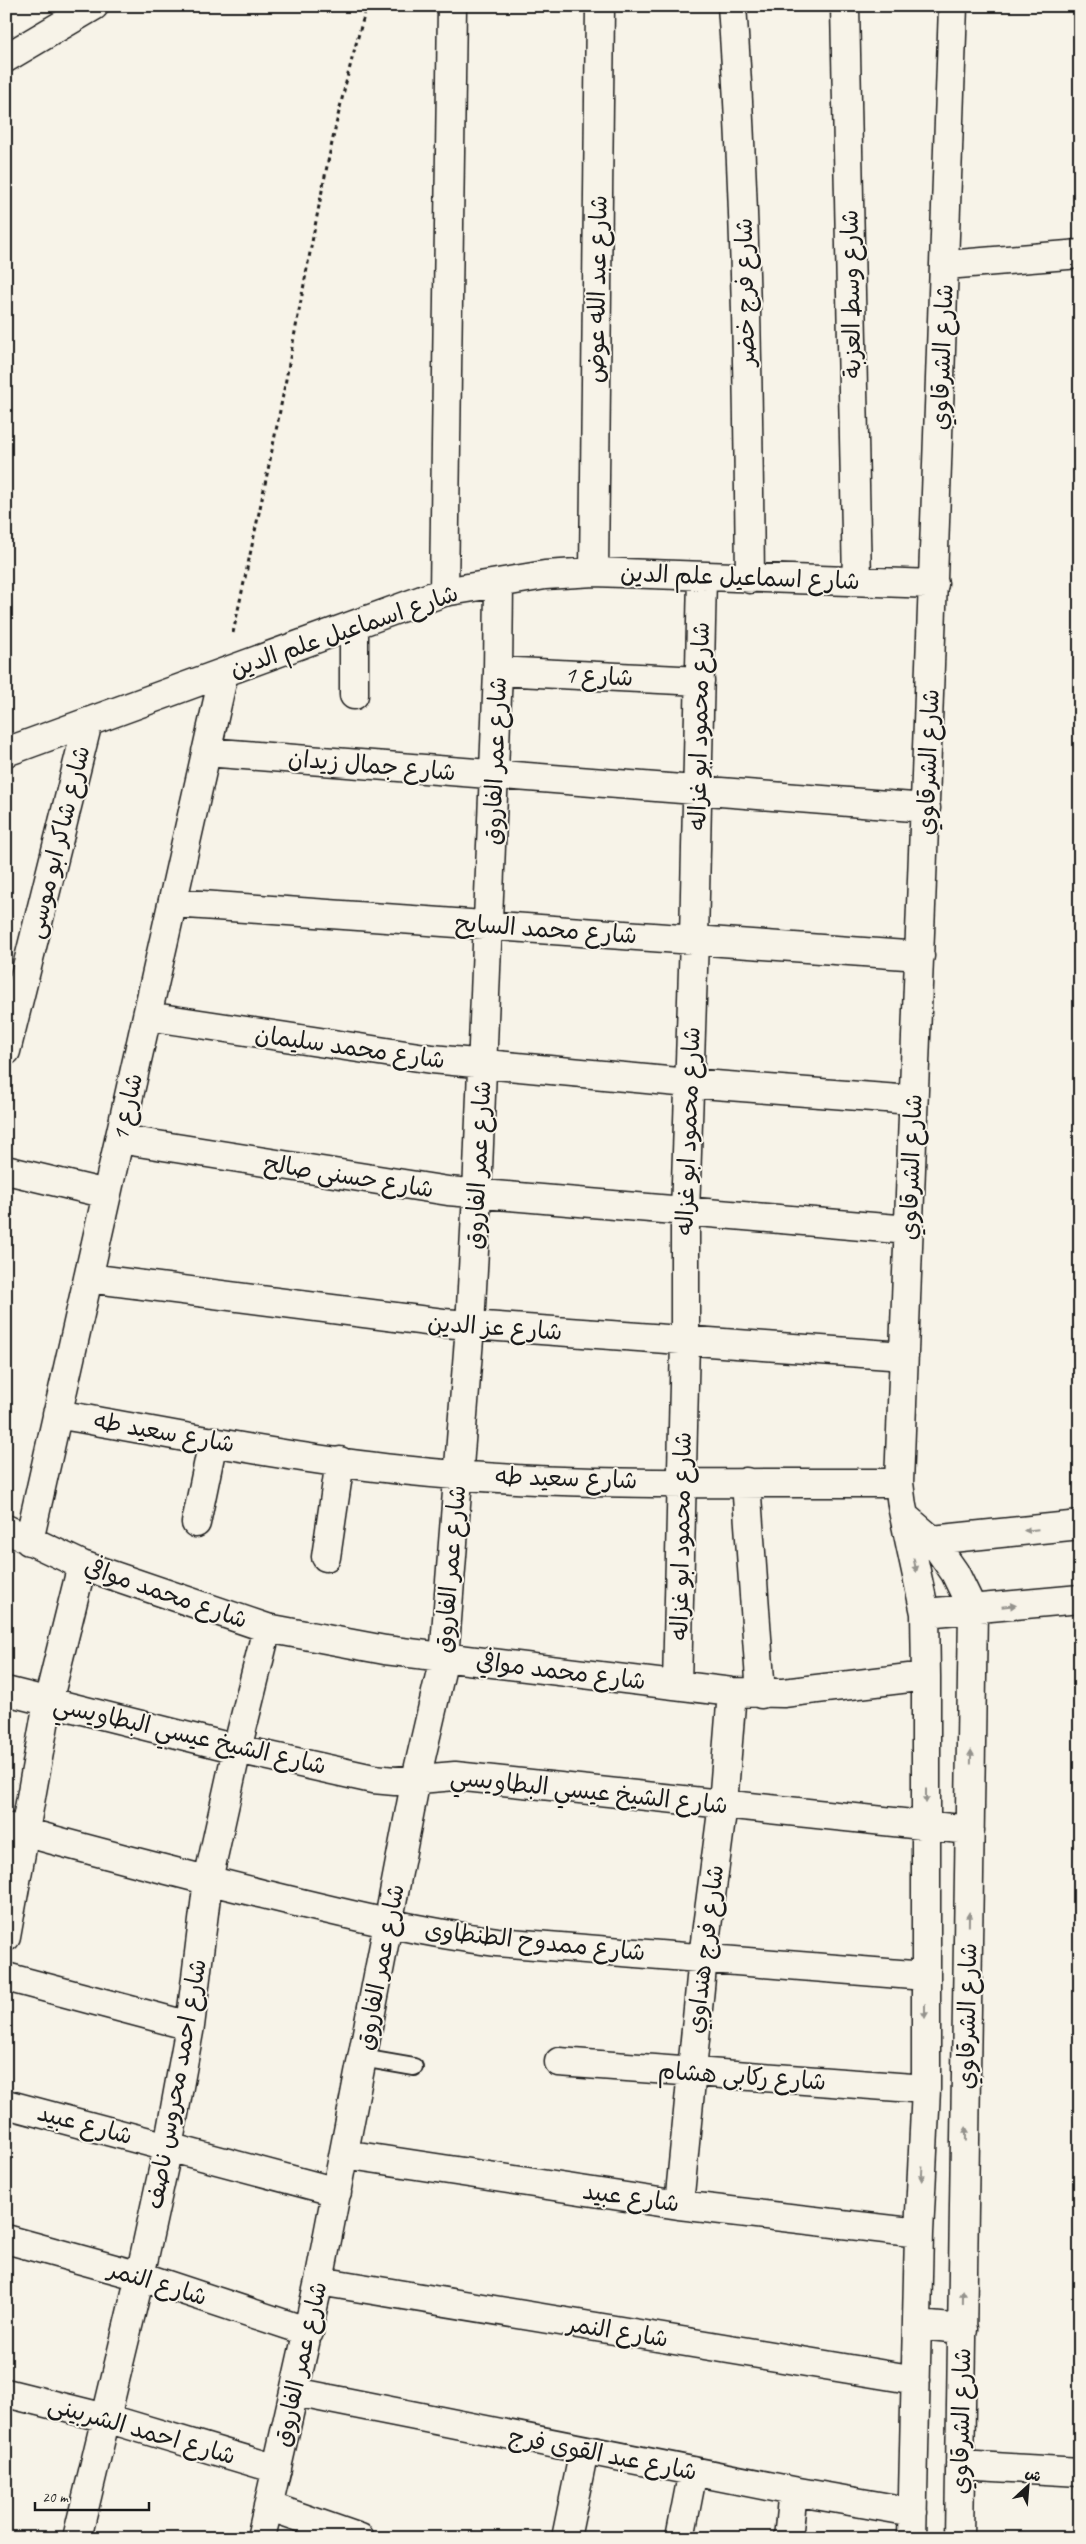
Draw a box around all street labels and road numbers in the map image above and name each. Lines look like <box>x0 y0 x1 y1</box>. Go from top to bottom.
street label: شارع عبد الله عوض <box>580 195 616 383</box>
street label: شارع وسط العزبة <box>835 209 869 379</box>
street label: شارع فرج خضر <box>729 218 763 368</box>
street label: شارع الشرقاوي <box>924 283 962 431</box>
street label: شارع اسماعيل علم الدين <box>620 558 860 599</box>
street label: شارع اسماعيل علم الدين <box>226 578 463 687</box>
street label: شارع محمود ابو غزاله <box>682 621 718 831</box>
street label: شارع 1 <box>564 659 634 695</box>
street label: شارع عمر الفاروق <box>477 676 515 846</box>
street label: شارع الشرقاوي <box>910 688 948 836</box>
street label: شارع شاكر ابو موسى <box>20 743 98 942</box>
street label: شارع جمال زيدان <box>287 743 457 789</box>
street label: شارع محمد السايح <box>454 908 638 952</box>
street label: شارع محمد سليمان <box>253 1019 447 1077</box>
street label: شارع محمود ابو غزاله <box>669 1026 709 1236</box>
street label: شارع 1 <box>105 1070 151 1144</box>
street label: شارع عمر الفاروق <box>459 1080 499 1250</box>
street label: شارع الشرقاوي <box>893 1093 931 1241</box>
street label: شارع حسنى صالح <box>262 1148 436 1206</box>
street label: شارع عز الدين <box>426 1307 563 1349</box>
street label: شارع سعيد طه <box>91 1405 237 1461</box>
street label: شارع محمود ابو غزاله <box>664 1431 700 1641</box>
street label: شارع سعيد طه <box>494 1461 638 1497</box>
street label: شارع عمر الفاروق <box>428 1484 474 1655</box>
street label: شارع محمد موافي <box>80 1551 252 1637</box>
street label: شارع محمد موافي <box>474 1646 648 1698</box>
street label: شارع الشيخ عيسي البطاويسي <box>49 1689 329 1787</box>
street label: شارع الشيخ عيسي البطاويسي <box>448 1761 729 1826</box>
street label: شارع فرج هنداوي <box>680 1863 732 2035</box>
street label: شارع عمر الفاروق <box>349 1881 413 2053</box>
street label: شارع ممدوح الطنطاوى <box>423 1914 647 1969</box>
street label: شارع الشرقاوي <box>951 1942 985 2090</box>
street label: شارع احمد محروس ناصف <box>139 1956 215 2212</box>
street label: شارع ركابى هشام <box>657 2055 827 2100</box>
street label: شارع عبيد <box>34 2097 136 2153</box>
street label: شارع عبيد <box>580 2175 681 2221</box>
street label: شارع النمر <box>103 2253 211 2314</box>
street label: شارع عمر الفاروق <box>266 2278 336 2450</box>
street label: شارع النمر <box>563 2308 670 2356</box>
street label: شارع الشرقاوي <box>945 2347 979 2495</box>
street label: شارع احمد الشربينى <box>44 2389 239 2473</box>
street label: شارع عبد القوى فرج <box>506 2421 700 2489</box>

